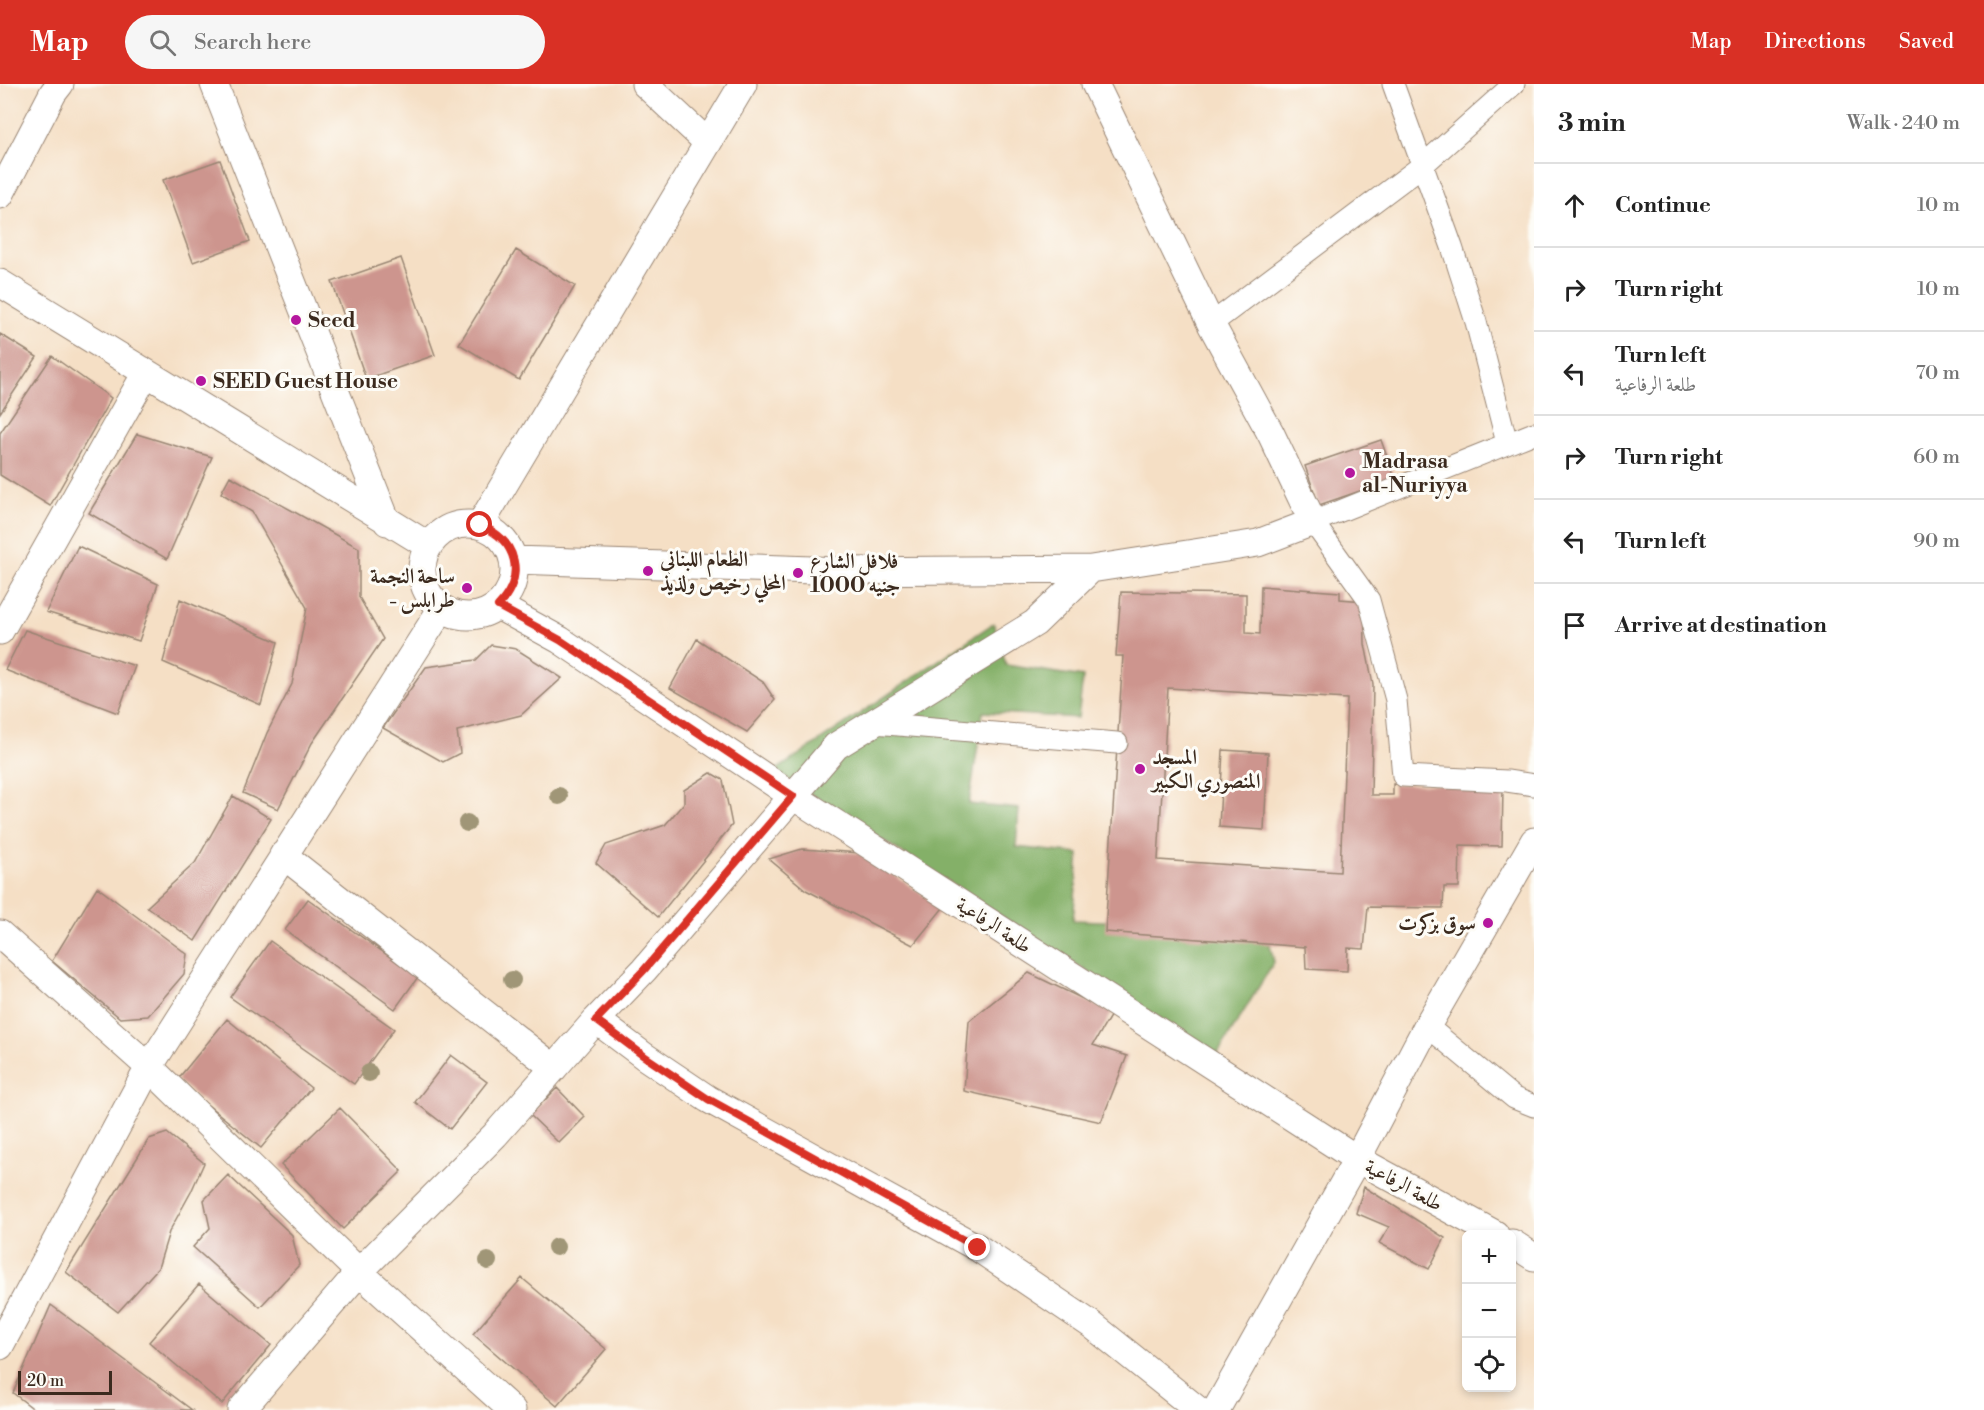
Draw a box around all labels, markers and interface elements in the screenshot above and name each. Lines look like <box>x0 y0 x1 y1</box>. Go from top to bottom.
search box <box>125 15 545 69</box>
text: Map <box>30 25 89 60</box>
icon: search <box>146 26 179 59</box>
text: Search here <box>194 29 311 56</box>
text: Map <box>1690 29 1732 55</box>
text: Directions <box>1765 29 1866 55</box>
text: Saved <box>1899 29 1954 55</box>
text: 3 min <box>1558 107 1626 139</box>
text: Walk · 240 m <box>1847 111 1960 136</box>
icon: ahead <box>1558 189 1591 222</box>
text: Continue <box>1615 192 1711 219</box>
text: 10 m <box>1917 193 1960 218</box>
icon: right <box>1558 273 1591 306</box>
text: Turn right <box>1615 276 1723 303</box>
text: 10 m <box>1917 277 1960 302</box>
place label: Seed <box>308 308 356 334</box>
marker: Seed <box>289 313 303 327</box>
text: Turn left <box>1615 342 1706 369</box>
icon: left <box>1558 357 1591 390</box>
text: 70 m <box>1916 361 1960 386</box>
place label: SEED Guest House <box>213 369 398 395</box>
text: طلعة الرفاعية <box>1615 373 1696 398</box>
marker: SEED Guest House <box>194 374 208 388</box>
icon: right <box>1558 441 1591 474</box>
text: Turn right <box>1615 444 1723 471</box>
text: 60 m <box>1913 445 1960 470</box>
place label: Madrasa al-Nuriyya <box>1362 449 1468 499</box>
marker: Madrasa al-Nuriyya <box>1343 466 1357 480</box>
route start <box>466 511 492 537</box>
icon: left <box>1558 525 1591 558</box>
text: Turn left <box>1615 528 1706 555</box>
text: 90 m <box>1913 529 1960 554</box>
place label: الطعام اللبناني المحلي رخيص ولذيذ <box>659 547 786 603</box>
place label: فلافل الشارع 1000 جنيه <box>810 549 901 599</box>
place label: ساحة النجمة - طرابلس <box>370 564 455 614</box>
marker: الطعام اللبناني المحلي رخيص ولذيذ <box>641 564 655 578</box>
marker: فلافل الشارع 1000 جنيه <box>791 566 805 580</box>
marker: ساحة النجمة - طرابلس <box>460 581 474 595</box>
icon: arrive <box>1558 609 1591 642</box>
text: Arrive at destination <box>1615 612 1827 639</box>
place label: المسجد المنصوري الكبير <box>1150 745 1260 798</box>
marker: المسجد المنصوري الكبير <box>1133 762 1147 776</box>
street label: طلعة الرفاعية <box>951 892 1036 960</box>
place label: سوق بزكرت <box>1398 911 1476 937</box>
marker: سوق بزكرت <box>1481 916 1495 930</box>
street label: طلعة الرفاعية <box>1360 1154 1447 1218</box>
map controls <box>1462 1230 1516 1392</box>
button: + <box>1462 1230 1516 1284</box>
route end <box>964 1234 990 1260</box>
button: − <box>1462 1284 1516 1338</box>
button: locate <box>1462 1338 1516 1392</box>
scale bar <box>18 1368 112 1396</box>
text: 20 m <box>27 1371 64 1391</box>

